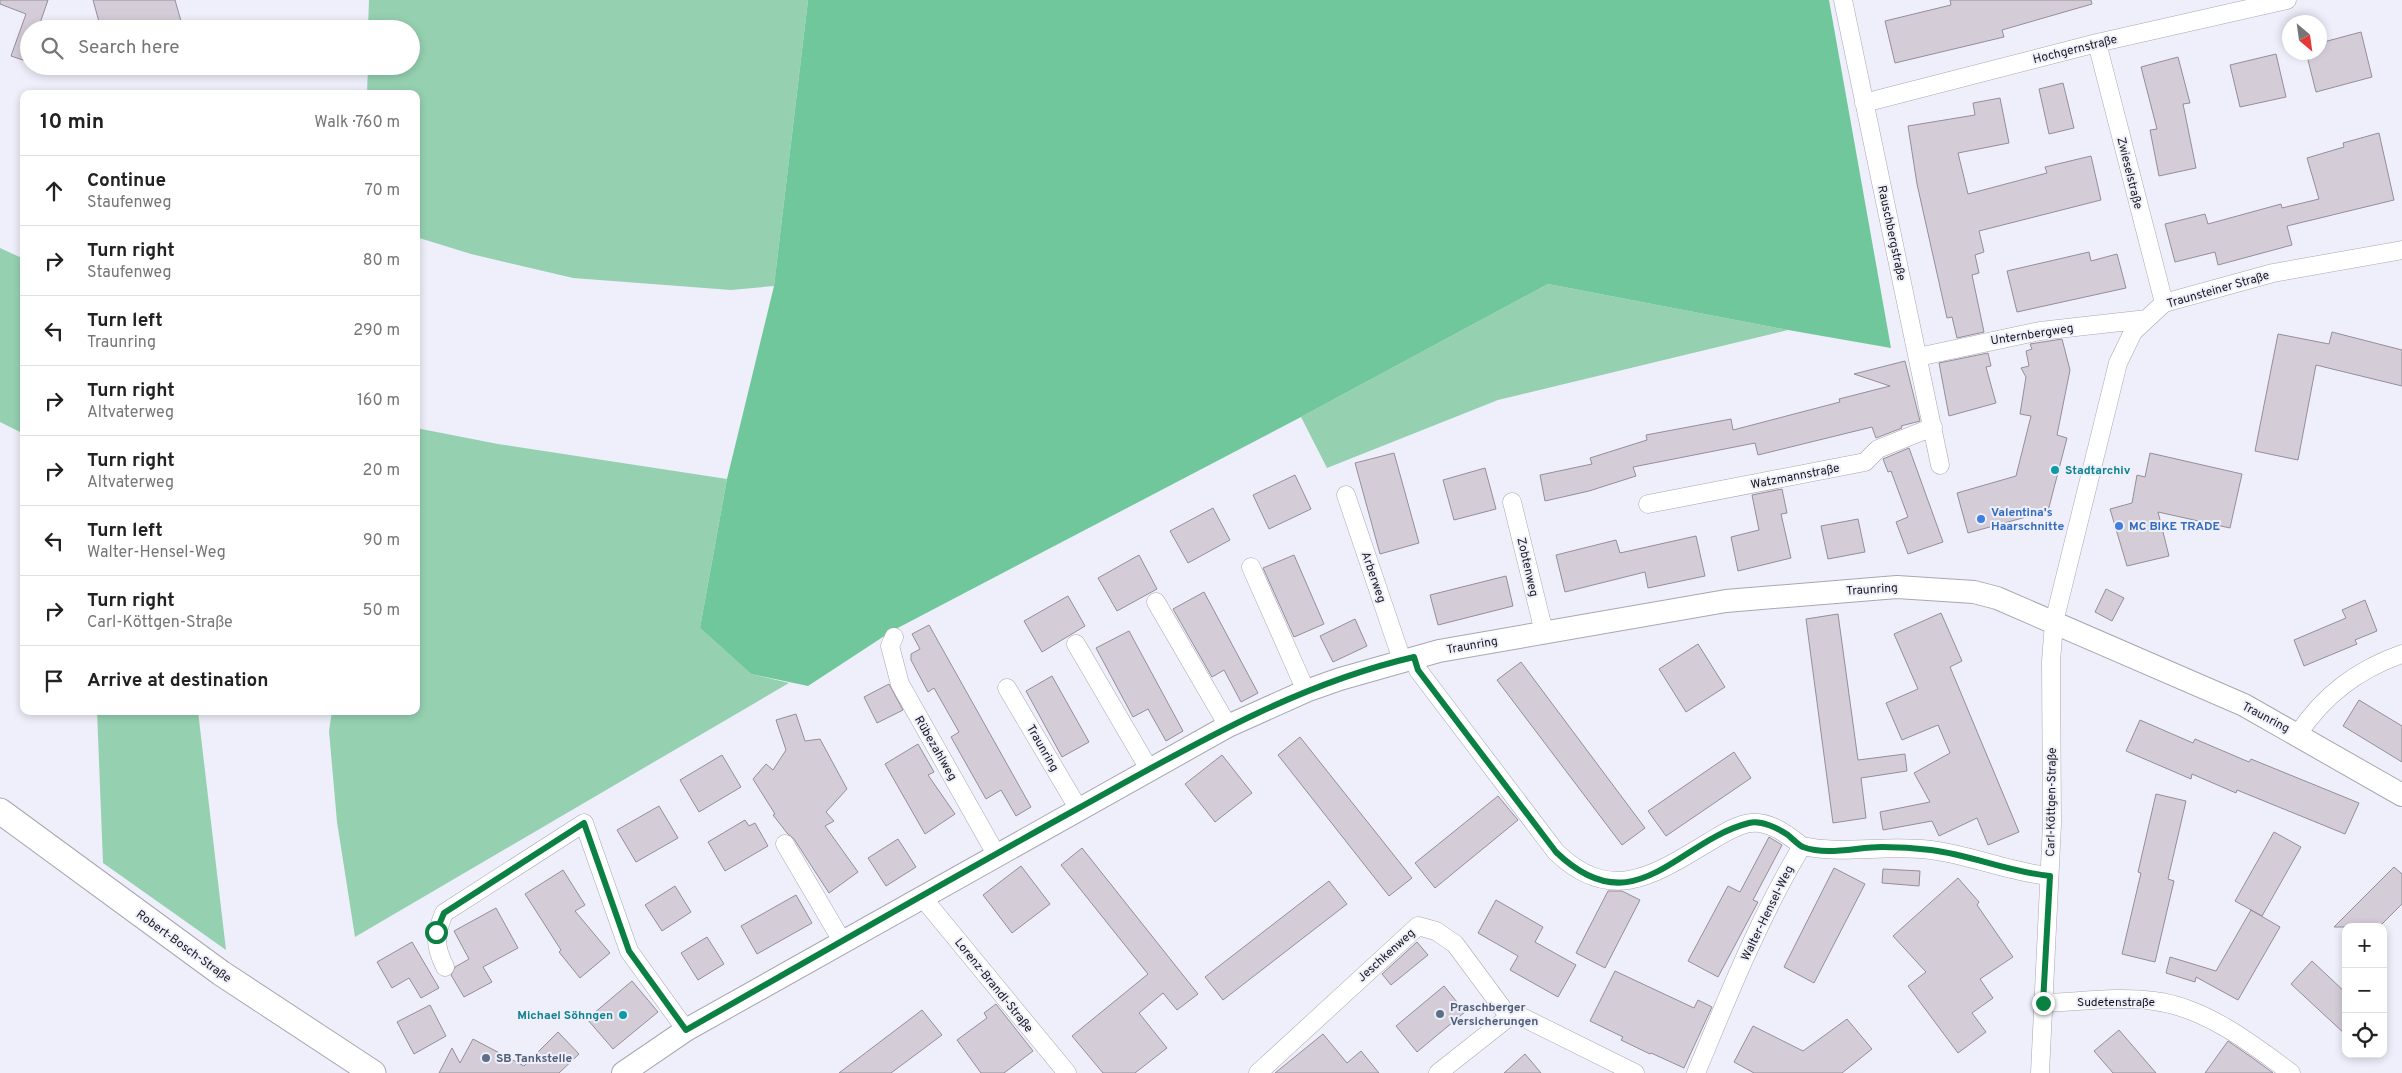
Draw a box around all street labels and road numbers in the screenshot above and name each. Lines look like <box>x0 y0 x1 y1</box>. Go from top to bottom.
street label: Hochgernstraße <box>2031 32 2119 68</box>
street label: Zwieselstraße <box>2112 136 2146 211</box>
street label: Rauschbergstraße <box>1873 184 1909 282</box>
street label: Traunsteiner Straße <box>2165 268 2271 312</box>
street label: Unternbergweg <box>1990 321 2075 349</box>
street label: Watzmannstraße <box>1749 461 1841 493</box>
street label: Zobtenweg <box>1512 536 1542 598</box>
street label: Arberweg <box>1357 550 1389 605</box>
street label: Traunring <box>1846 580 1898 600</box>
street label: Traunring <box>1445 634 1499 658</box>
street label: Traunring <box>2239 699 2292 737</box>
street label: Rübezahlweg <box>910 713 960 784</box>
street label: Traunring <box>1022 722 1062 775</box>
street label: Carl-Köttgen-Straße <box>2043 747 2061 857</box>
street label: Walter-Hensel-Weg <box>1738 863 1798 964</box>
street label: Robert-Bosch-Straße <box>133 907 234 987</box>
street label: Jeschkenweg <box>1354 926 1419 986</box>
street label: Lorenz-Brandl-Straße <box>950 935 1036 1036</box>
street label: Sudetenstraße <box>2077 995 2155 1011</box>

